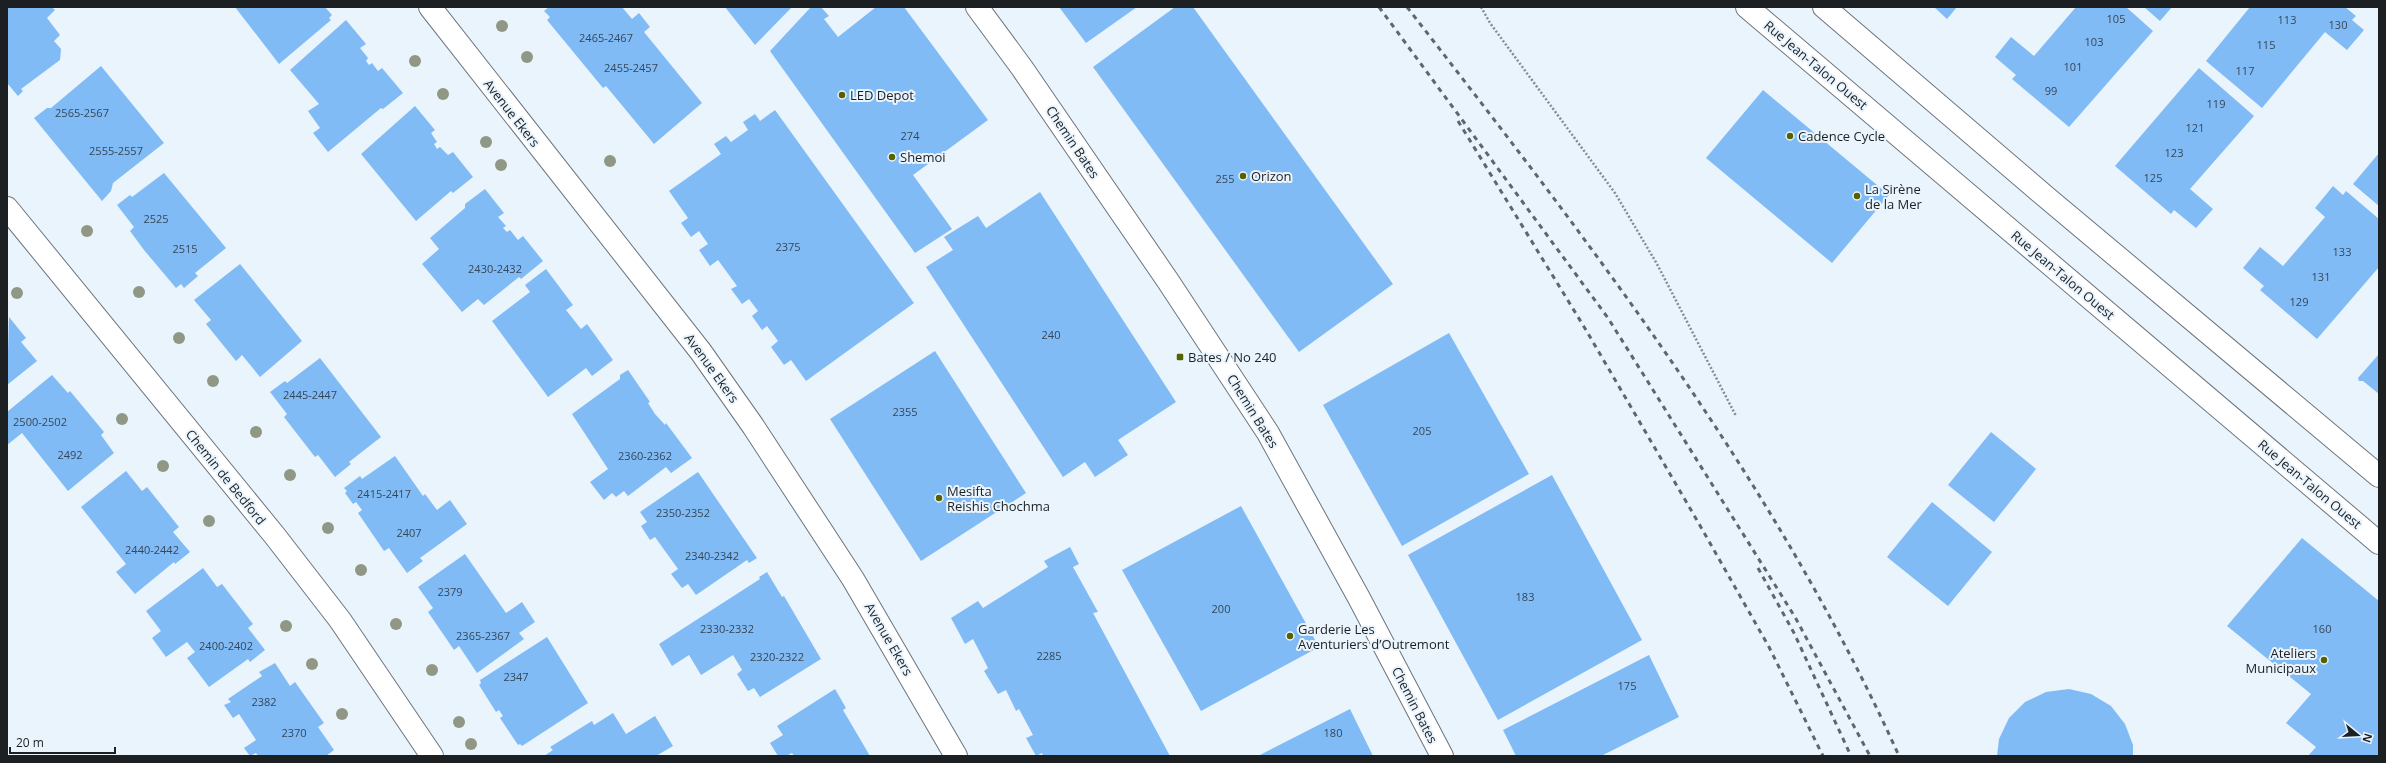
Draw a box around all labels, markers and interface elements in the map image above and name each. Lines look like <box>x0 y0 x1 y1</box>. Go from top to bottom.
house number: 105 <box>2107 11 2125 26</box>
house number: 113 <box>2278 12 2296 27</box>
street label: Rue Jean-Talon Ouest <box>1760 16 1872 114</box>
house number: 130 <box>2329 17 2347 32</box>
house number: 2465-2467 <box>579 30 633 45</box>
house number: 103 <box>2085 34 2103 49</box>
house number: 115 <box>2257 37 2275 52</box>
house number: 101 <box>2064 59 2082 74</box>
house number: 2455-2457 <box>604 60 658 75</box>
house number: 117 <box>2236 63 2254 78</box>
street label: Avenue Ekers <box>480 75 544 151</box>
house number: 99 <box>2045 83 2057 98</box>
place label: LED Depot <box>850 86 914 104</box>
marker: LED Depot <box>837 90 847 100</box>
house number: 119 <box>2207 96 2225 111</box>
street label: Chemin Bates <box>1042 102 1104 182</box>
house number: 2565-2567 <box>55 105 109 120</box>
house number: 121 <box>2186 120 2204 135</box>
place label: Cadence Cycle <box>1798 127 1885 145</box>
house number: 274 <box>901 128 920 143</box>
marker: Cadence Cycle <box>1785 131 1795 141</box>
house number: 2555-2557 <box>89 143 143 158</box>
house number: 123 <box>2165 145 2183 160</box>
place label: Shemoi <box>900 148 946 166</box>
marker: Shemoi <box>887 152 897 162</box>
place label: Orizon <box>1251 167 1292 185</box>
house number: 125 <box>2144 170 2162 185</box>
house number: 255 <box>1216 171 1234 186</box>
marker: Orizon <box>1238 171 1248 181</box>
place label: La Sirène de la Mer <box>1865 180 1923 213</box>
marker: La Sirène de la Mer <box>1852 191 1862 201</box>
house number: 2525 <box>143 211 169 226</box>
street label: Rue Jean-Talon Ouest <box>2007 226 2119 324</box>
house number: 2375 <box>775 239 801 254</box>
house number: 2515 <box>172 241 198 256</box>
house number: 133 <box>2333 244 2351 259</box>
house number: 2430-2432 <box>468 261 522 276</box>
house number: 131 <box>2312 269 2330 284</box>
house number: 129 <box>2290 294 2308 309</box>
house number: 240 <box>1042 327 1060 342</box>
street label: Avenue Ekers <box>681 330 743 406</box>
place label: Bates / No 240 <box>1188 348 1277 366</box>
marker: Bates / No 240 <box>1175 352 1185 362</box>
street label: Chemin Bates <box>1223 371 1283 451</box>
house number: 2445-2447 <box>283 387 337 402</box>
house number: 2355 <box>892 404 918 419</box>
house number: 2500-2502 <box>13 414 67 429</box>
house number: 205 <box>1413 423 1431 438</box>
street label: Chemin de Bedford <box>182 426 270 528</box>
street label: Rue Jean-Talon Ouest <box>2254 435 2366 533</box>
house number: 2492 <box>57 447 83 462</box>
house number: 2360-2362 <box>618 448 672 463</box>
place label: Mesifta Reishis Chochma <box>947 482 1050 515</box>
house number: 2415-2417 <box>357 486 411 501</box>
marker: Mesifta Reishis Chochma <box>934 493 944 503</box>
house number: 2350-2352 <box>656 505 710 520</box>
house number: 2407 <box>396 525 422 540</box>
house number: 2440-2442 <box>125 542 179 557</box>
house number: 2340-2342 <box>685 548 739 563</box>
house number: 2379 <box>437 584 463 599</box>
house number: 183 <box>1516 589 1534 604</box>
street label: Avenue Ekers <box>861 599 917 679</box>
house number: 200 <box>1212 601 1230 616</box>
place label: Garderie Les Aventuriers d’Outremont <box>1298 620 1450 653</box>
house number: 2330-2332 <box>700 621 754 636</box>
house number: 160 <box>2313 621 2331 636</box>
house number: 2365-2367 <box>456 628 510 643</box>
marker: Garderie Les Aventuriers d’Outremont <box>1285 631 1295 641</box>
house number: 2400-2402 <box>199 638 253 653</box>
place label: Ateliers Municipaux <box>2246 644 2316 677</box>
house number: 2285 <box>1036 648 1062 663</box>
house number: 2320-2322 <box>750 649 804 664</box>
marker: Ateliers Municipaux <box>2319 655 2329 665</box>
street label: Chemin Bates <box>1388 664 1442 746</box>
house number: 2347 <box>503 669 529 684</box>
house number: 175 <box>1618 678 1636 693</box>
house number: 2382 <box>251 694 277 709</box>
north arrow <box>2338 715 2378 755</box>
house number: 2370 <box>281 725 307 740</box>
house number: 180 <box>1324 725 1342 740</box>
scale bar <box>10 729 115 755</box>
text: N <box>2359 732 2377 745</box>
text: 20 m <box>16 734 44 751</box>

